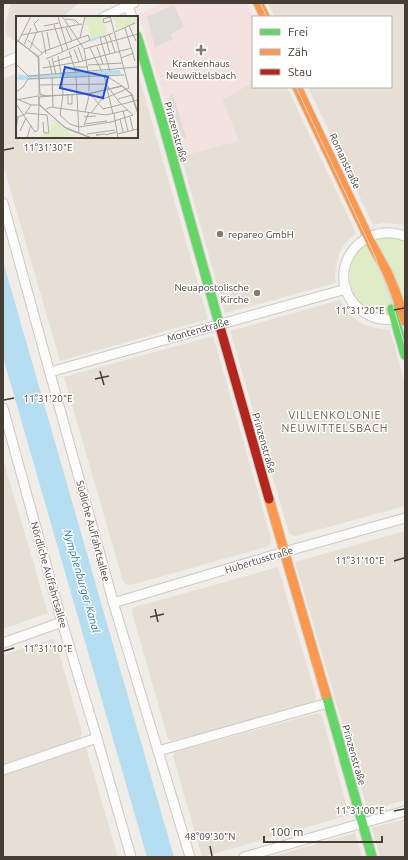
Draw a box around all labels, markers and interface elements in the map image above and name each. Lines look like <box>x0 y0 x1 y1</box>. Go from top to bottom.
inset map <box>16 16 138 138</box>
legend <box>252 16 392 88</box>
text: Frei <box>288 25 308 38</box>
marker: Krankenhaus Neuwittelsbach <box>195 44 207 56</box>
text: Zäh <box>288 45 308 58</box>
place label: Krankenhaus Neuwittelsbach <box>166 58 236 81</box>
text: Stau <box>288 65 312 78</box>
street label: Prinzenstraße <box>162 100 190 164</box>
street label: Romanstraße <box>327 131 363 191</box>
text: 11°31'30"E <box>23 142 73 153</box>
marker: repareo GmbH <box>215 229 225 239</box>
place label: repareo GmbH <box>228 229 294 240</box>
place label: Neuapostolische Kirche <box>174 282 249 305</box>
marker: Neuapostolische Kirche <box>252 288 262 298</box>
text: 11°31'20"E <box>335 305 385 316</box>
street label: Montenstraße <box>166 316 230 344</box>
text: 11°31'20"E <box>23 393 73 404</box>
district label: VILLENKOLONIE NEUWITTELSBACH <box>281 409 389 434</box>
street label: Prinzenstraße <box>250 411 278 475</box>
street label: Südliche Auffahrtsallee <box>74 479 112 583</box>
street label: Nördliche Auffahrtsallee <box>29 521 69 629</box>
water label: Nymphenburger Kanal <box>61 528 103 634</box>
street label: Hubertusstraße <box>224 544 294 576</box>
text: 11°31'10"E <box>335 555 385 566</box>
text: 11°31'10"E <box>23 643 73 654</box>
street label: Prinzenstraße <box>340 723 368 787</box>
text: 11°31'00"E <box>335 805 385 816</box>
scale bar <box>264 818 382 844</box>
text: 100 m <box>270 825 303 838</box>
text: 48°09'30"N <box>185 831 235 842</box>

